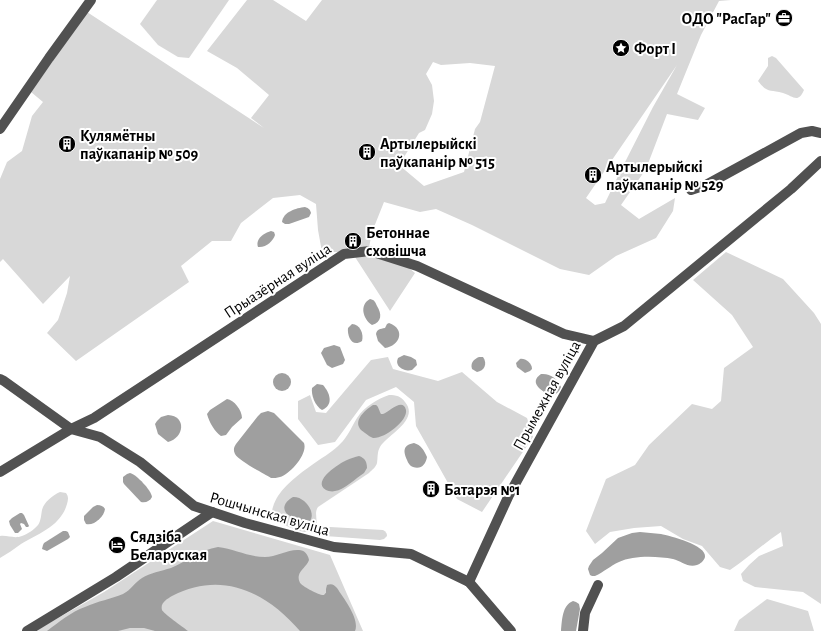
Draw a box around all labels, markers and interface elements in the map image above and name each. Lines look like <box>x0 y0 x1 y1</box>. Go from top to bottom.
office icon: ОДО "РасГар" <box>774 8 794 28</box>
place label: ОДО "РасГар" <box>682 11 771 27</box>
place icon: Форт I <box>611 38 631 58</box>
place label: Форт I <box>634 41 676 57</box>
place label: Кулямётны паўкапанір № 509 <box>80 128 199 163</box>
building icon: Кулямётны паўкапанір № 509 <box>57 134 77 154</box>
place label: Артылерыйскі паўкапанір № 515 <box>380 136 495 171</box>
building icon: Артылерыйскі паўкапанір № 515 <box>357 142 377 162</box>
place label: Артылерыйскі паўкапанір № 529 <box>606 159 724 194</box>
building icon: Артылерыйскі паўкапанір № 529 <box>583 165 603 185</box>
place label: Бетоннае сховішча <box>366 225 430 259</box>
building icon: Бетоннае сховішча <box>343 231 363 251</box>
street label: Прыазёрная вуліца <box>221 240 335 322</box>
street label: Прымежная вуліца <box>510 338 584 453</box>
building icon: Батарэя №1 <box>421 479 441 499</box>
place label: Батарэя №1 <box>444 482 521 498</box>
street label: Рошчынская вуліца <box>208 489 331 540</box>
place label: Сядзіба Беларуская <box>130 529 207 564</box>
hotel icon: Сядзіба Беларуская <box>107 535 127 555</box>

